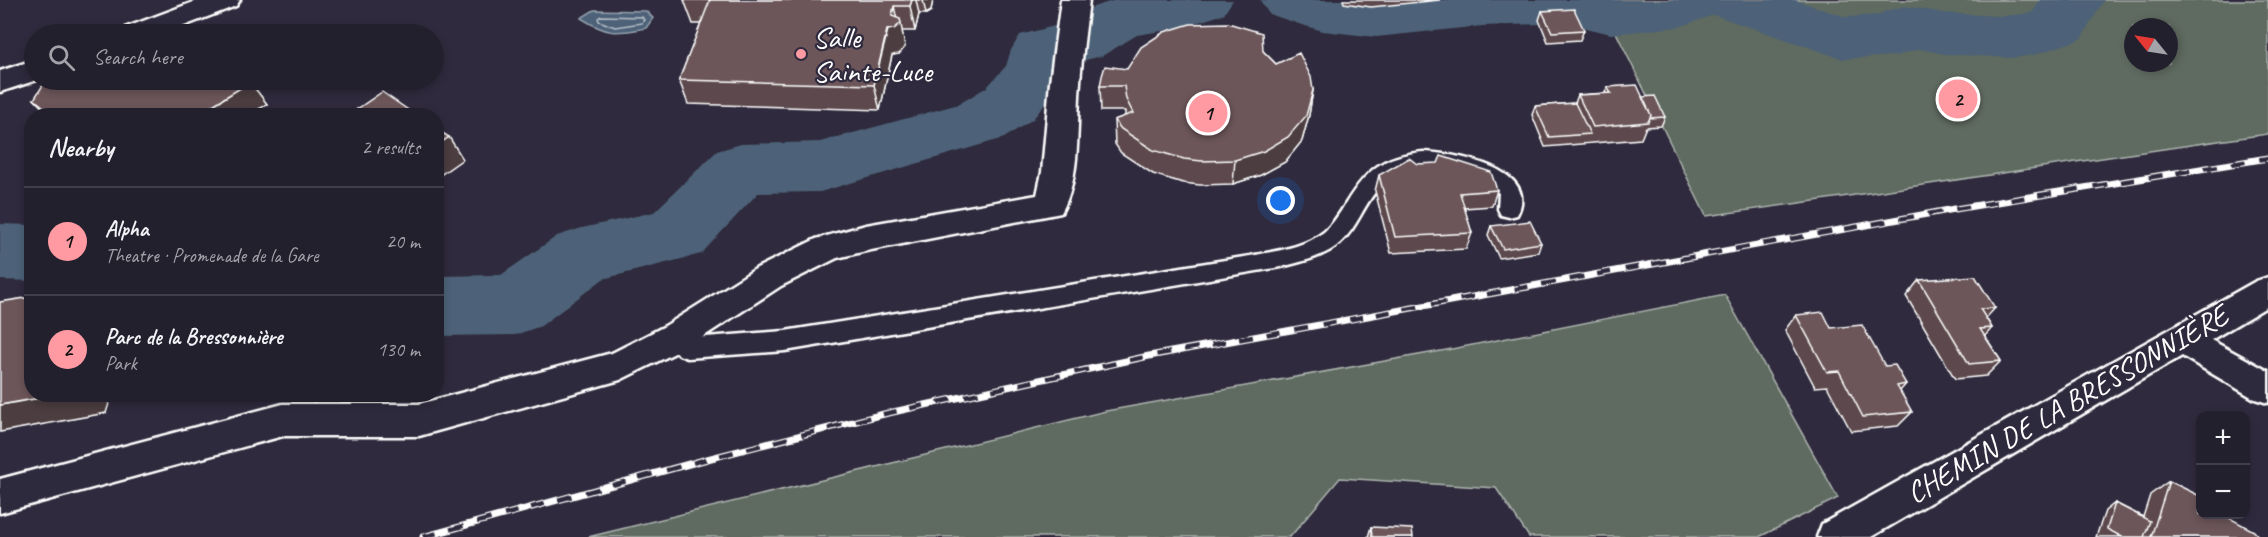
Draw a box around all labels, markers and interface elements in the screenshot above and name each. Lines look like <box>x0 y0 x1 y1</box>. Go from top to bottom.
place label: Salle Sainte-Luce <box>813 18 934 90</box>
north arrow <box>2124 18 2178 72</box>
search box <box>24 24 444 90</box>
icon: search <box>45 41 78 74</box>
text: Search here <box>93 43 183 71</box>
marker: Salle Sainte-Luce <box>794 47 808 61</box>
pin: 2 <box>1938 76 1978 122</box>
pin: 1 <box>1188 90 1228 136</box>
text: Nearby <box>48 131 113 164</box>
text: 2 results <box>361 135 420 160</box>
your location <box>1266 186 1295 215</box>
text: Alpha <box>105 215 148 243</box>
text: 1 <box>63 229 72 254</box>
text: 20 m <box>386 229 420 254</box>
text: Theatre · Promenade de la Gare <box>105 243 319 268</box>
street label: CHEMIN DE LA BRESSONNIÈRE <box>1899 294 2238 512</box>
text: Parc de la Bressonnière <box>105 323 282 351</box>
text: 2 <box>63 337 72 362</box>
text: 130 m <box>377 337 420 362</box>
text: Park <box>105 351 137 376</box>
map controls <box>2196 411 2250 519</box>
button: + <box>2196 411 2250 465</box>
button: − <box>2196 465 2250 519</box>

